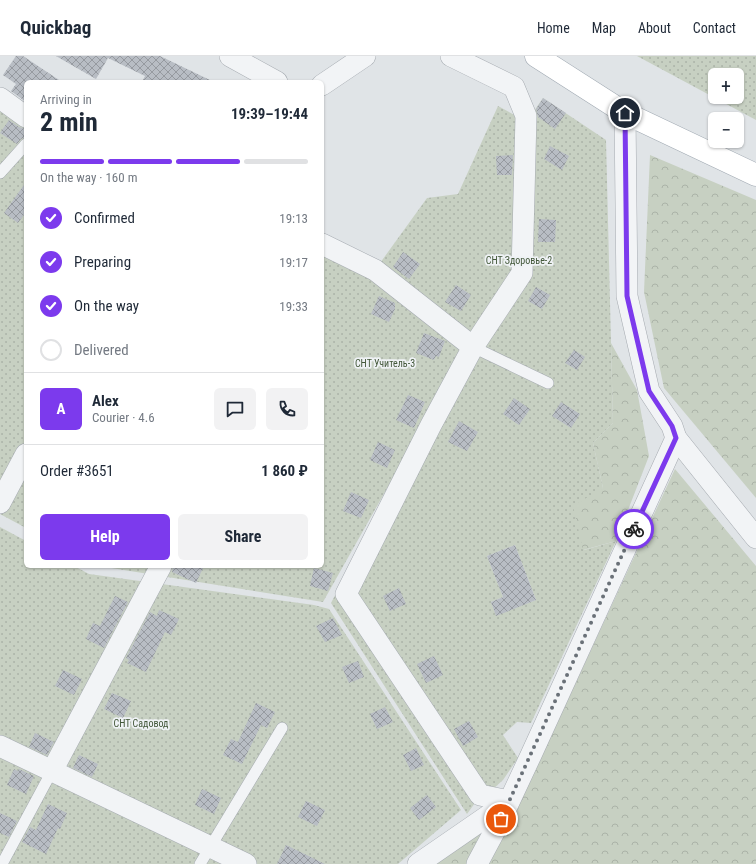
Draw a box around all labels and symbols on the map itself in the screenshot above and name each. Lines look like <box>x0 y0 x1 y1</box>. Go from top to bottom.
pin <box>608 96 642 130</box>
park label: СНТ Здоровье-2 <box>486 255 552 266</box>
park label: СНТ Учитель-3 <box>355 358 415 369</box>
courier <box>614 509 654 549</box>
park label: СНТ Садовод <box>114 718 169 729</box>
pin <box>484 802 518 836</box>

